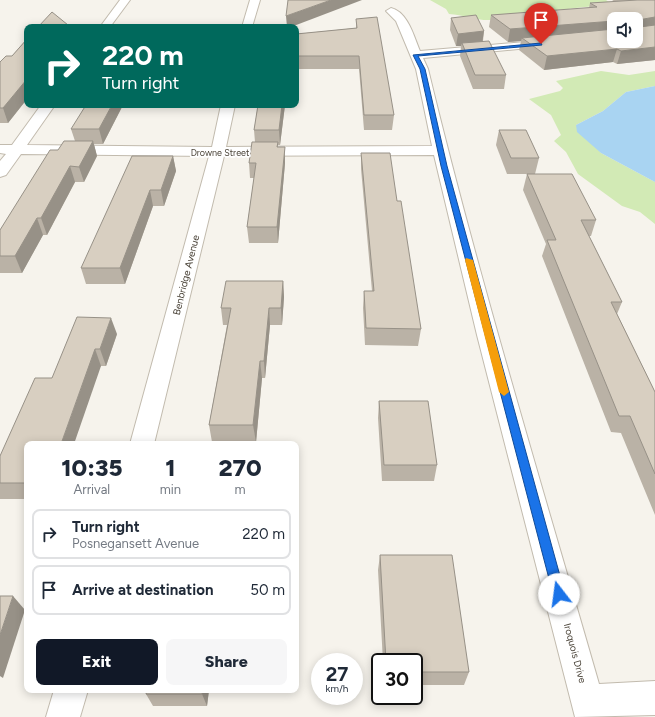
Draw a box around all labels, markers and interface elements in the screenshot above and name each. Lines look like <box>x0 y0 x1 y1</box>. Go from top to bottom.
pin <box>524 3 558 44</box>
icon: arrive <box>530 9 552 31</box>
map controls <box>607 12 643 48</box>
button: sound <box>607 12 643 48</box>
text: 220 m <box>102 38 184 72</box>
icon: right <box>36 40 88 92</box>
text: Turn right <box>102 72 179 94</box>
street label: Drowne Street <box>191 147 250 158</box>
street label: Benbridge Avenue <box>170 233 202 316</box>
text: 10:35 <box>61 453 122 482</box>
text: 1 <box>165 453 176 482</box>
text: 270 <box>218 453 262 482</box>
text: Arrival <box>74 482 110 497</box>
text: min <box>160 482 181 497</box>
text: m <box>234 482 246 497</box>
text: Turn right <box>72 518 140 536</box>
icon: right <box>38 523 60 545</box>
text: 220 m <box>242 525 285 543</box>
text: Posnegansett Avenue <box>72 536 199 551</box>
position arrow <box>538 573 580 615</box>
icon: arrive <box>38 579 60 601</box>
text: Arrive at destination <box>72 581 213 599</box>
text: 50 m <box>250 581 285 599</box>
street label: Iroquois Drive <box>561 622 589 685</box>
button: Exit <box>36 639 158 685</box>
button: Share <box>166 639 287 685</box>
speed limit sign: 30 <box>371 653 423 705</box>
text: 27 <box>326 662 348 686</box>
text: km/h <box>326 682 348 695</box>

